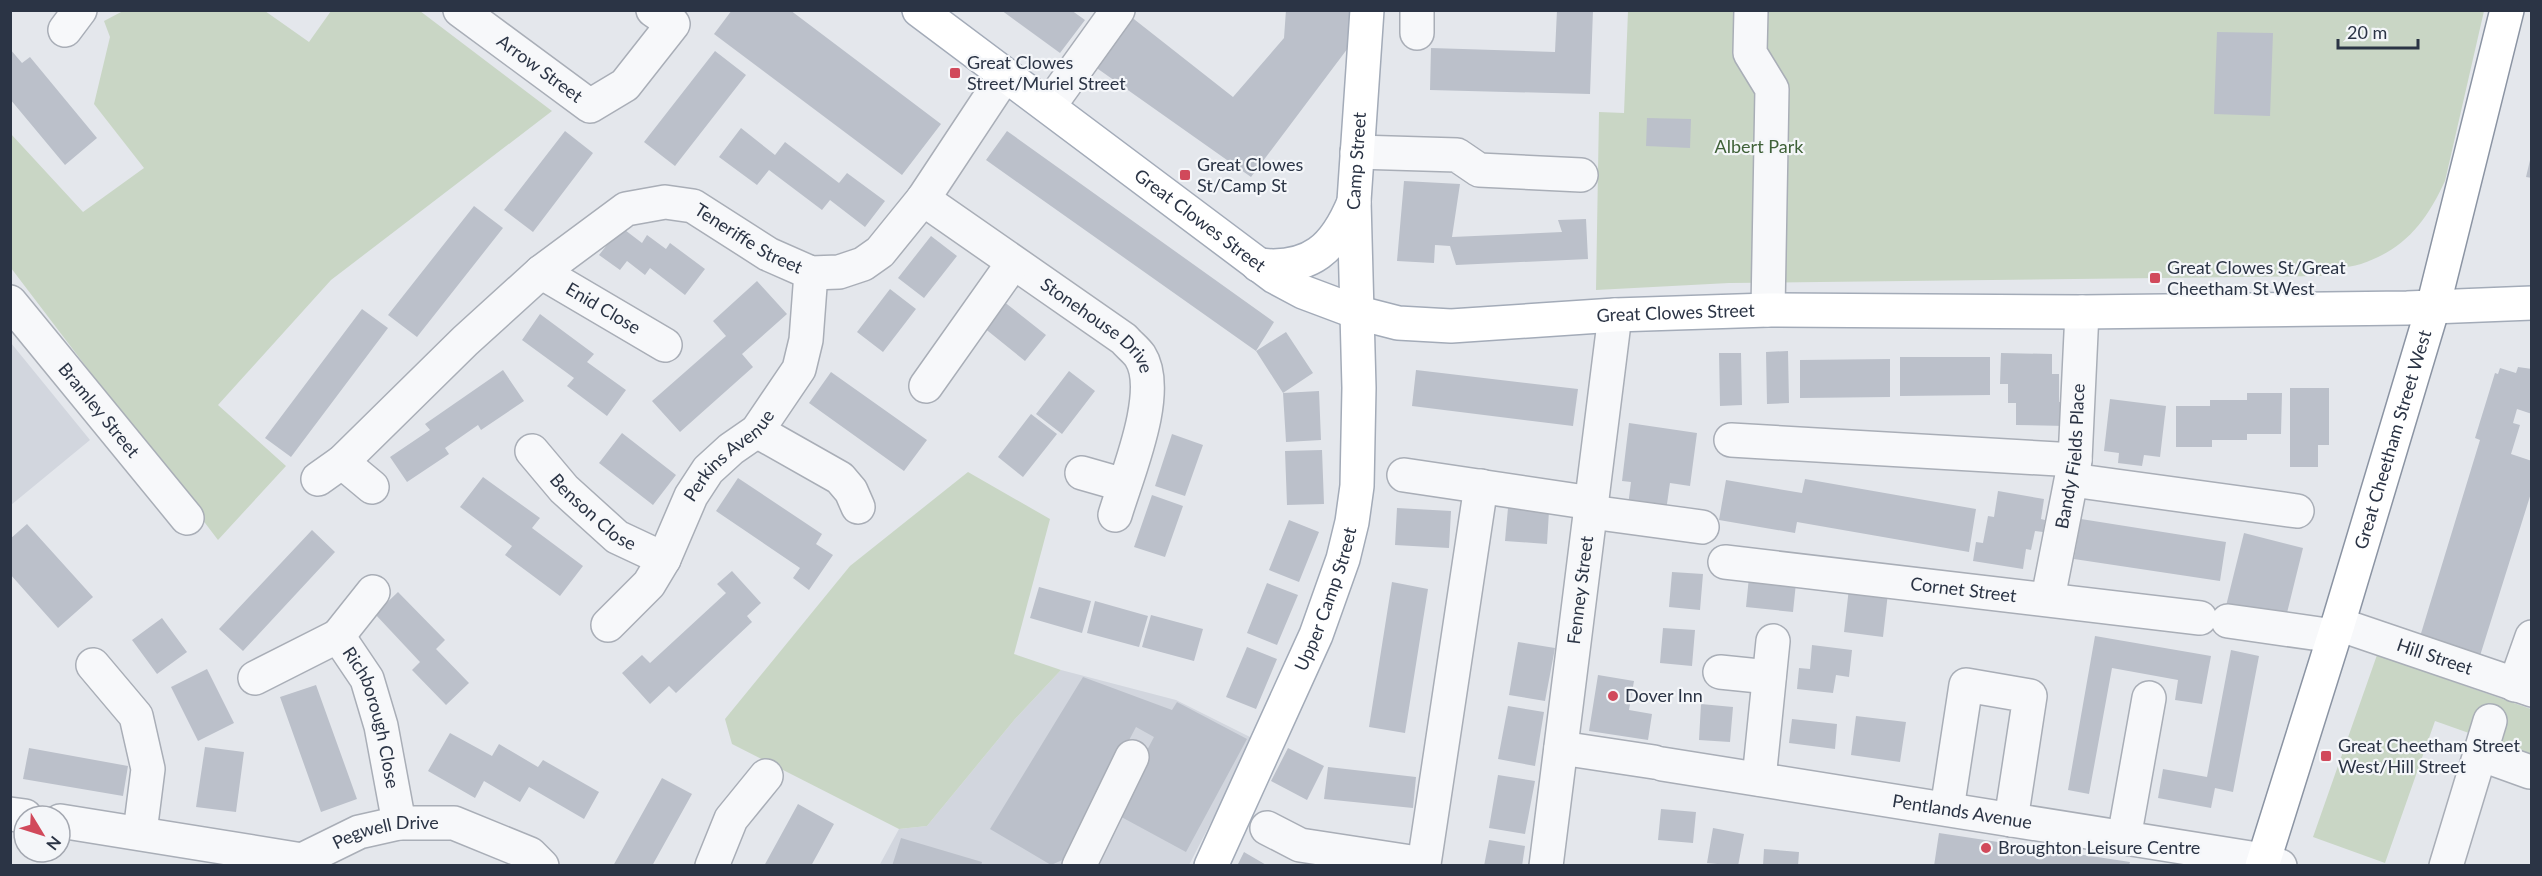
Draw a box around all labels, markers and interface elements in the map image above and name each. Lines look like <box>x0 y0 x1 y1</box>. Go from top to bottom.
scale bar <box>2338 12 2418 50</box>
text: 20 m <box>2347 21 2387 43</box>
street label: Arrow Street <box>493 29 588 107</box>
place label: Great Clowes Street/Muriel Street <box>967 51 1126 94</box>
marker: Great Clowes Street/Muriel Street <box>948 66 962 80</box>
street label: Camp Street <box>1342 111 1370 210</box>
park label: Albert Park <box>1715 135 1804 157</box>
place label: Great Clowes St/Camp St <box>1197 153 1303 196</box>
street label: Great Clowes Street <box>1130 163 1271 276</box>
marker: Great Clowes St/Camp St <box>1178 168 1192 182</box>
street label: Teneriffe Street <box>691 198 807 278</box>
place label: Great Clowes St/Great Cheetham St West <box>2167 256 2346 299</box>
marker: Great Clowes St/Great Cheetham St West <box>2148 271 2162 285</box>
street label: Stonehouse Drive <box>1037 272 1158 375</box>
street label: Enid Close <box>562 277 645 338</box>
street label: Great Clowes Street <box>1596 298 1756 326</box>
street label: Great Cheetham Street West <box>2349 327 2436 552</box>
street label: Bramley Street <box>54 358 145 462</box>
street label: Bandy Fields Place <box>2050 383 2089 531</box>
street label: Perkins Avenue <box>679 405 778 505</box>
street label: Benson Close <box>546 469 640 554</box>
street label: Upper Camp Street <box>1289 524 1360 674</box>
street label: Fenney Street <box>1562 534 1597 646</box>
street label: Cornet Street <box>1909 572 2018 606</box>
street label: Hill Street <box>2394 633 2476 679</box>
street label: Richborough Close <box>338 642 404 790</box>
place label: Dover Inn <box>1625 684 1703 706</box>
marker: Dover Inn <box>1606 689 1620 703</box>
place label: Great Cheetham Street West/Hill Street <box>2338 734 2520 777</box>
marker: Great Cheetham Street West/Hill Street <box>2319 749 2333 763</box>
street label: Pentlands Avenue <box>1891 789 2034 833</box>
north arrow <box>12 804 72 864</box>
street label: Pegwell Drive <box>329 811 439 853</box>
text: N <box>43 833 65 854</box>
place label: Broughton Leisure Centre <box>1998 836 2200 858</box>
marker: Broughton Leisure Centre <box>1979 841 1993 855</box>

